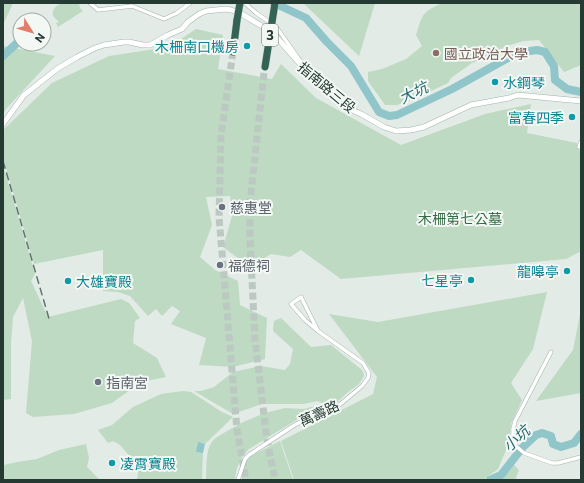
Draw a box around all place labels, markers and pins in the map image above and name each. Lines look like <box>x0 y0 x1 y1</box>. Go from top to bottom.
place label: 木柵南口機房 <box>155 38 239 55</box>
marker: 木柵南口機房 <box>242 41 252 51</box>
place label: 國立政治大學 <box>444 45 528 62</box>
marker: 國立政治大學 <box>431 48 441 58</box>
place label: 水鋼琴 <box>503 74 545 91</box>
marker: 水鋼琴 <box>490 77 500 87</box>
place label: 富春四季 <box>508 109 564 126</box>
marker: 富春四季 <box>567 112 577 122</box>
place label: 慈惠堂 <box>230 199 272 216</box>
marker: 慈惠堂 <box>217 202 227 212</box>
place label: 福德祠 <box>228 257 270 274</box>
marker: 福德祠 <box>215 260 225 270</box>
place label: 龍嗥亭 <box>517 263 559 280</box>
marker: 龍嗥亭 <box>562 266 572 276</box>
place label: 七星亭 <box>421 272 463 289</box>
place label: 大雄寶殿 <box>76 273 132 290</box>
marker: 七星亭 <box>466 275 476 285</box>
marker: 大雄寶殿 <box>63 276 73 286</box>
place label: 指南宮 <box>106 374 148 391</box>
marker: 指南宮 <box>93 377 103 387</box>
place label: 凌霄寶殿 <box>120 455 176 472</box>
marker: 凌霄寶殿 <box>107 458 117 468</box>

